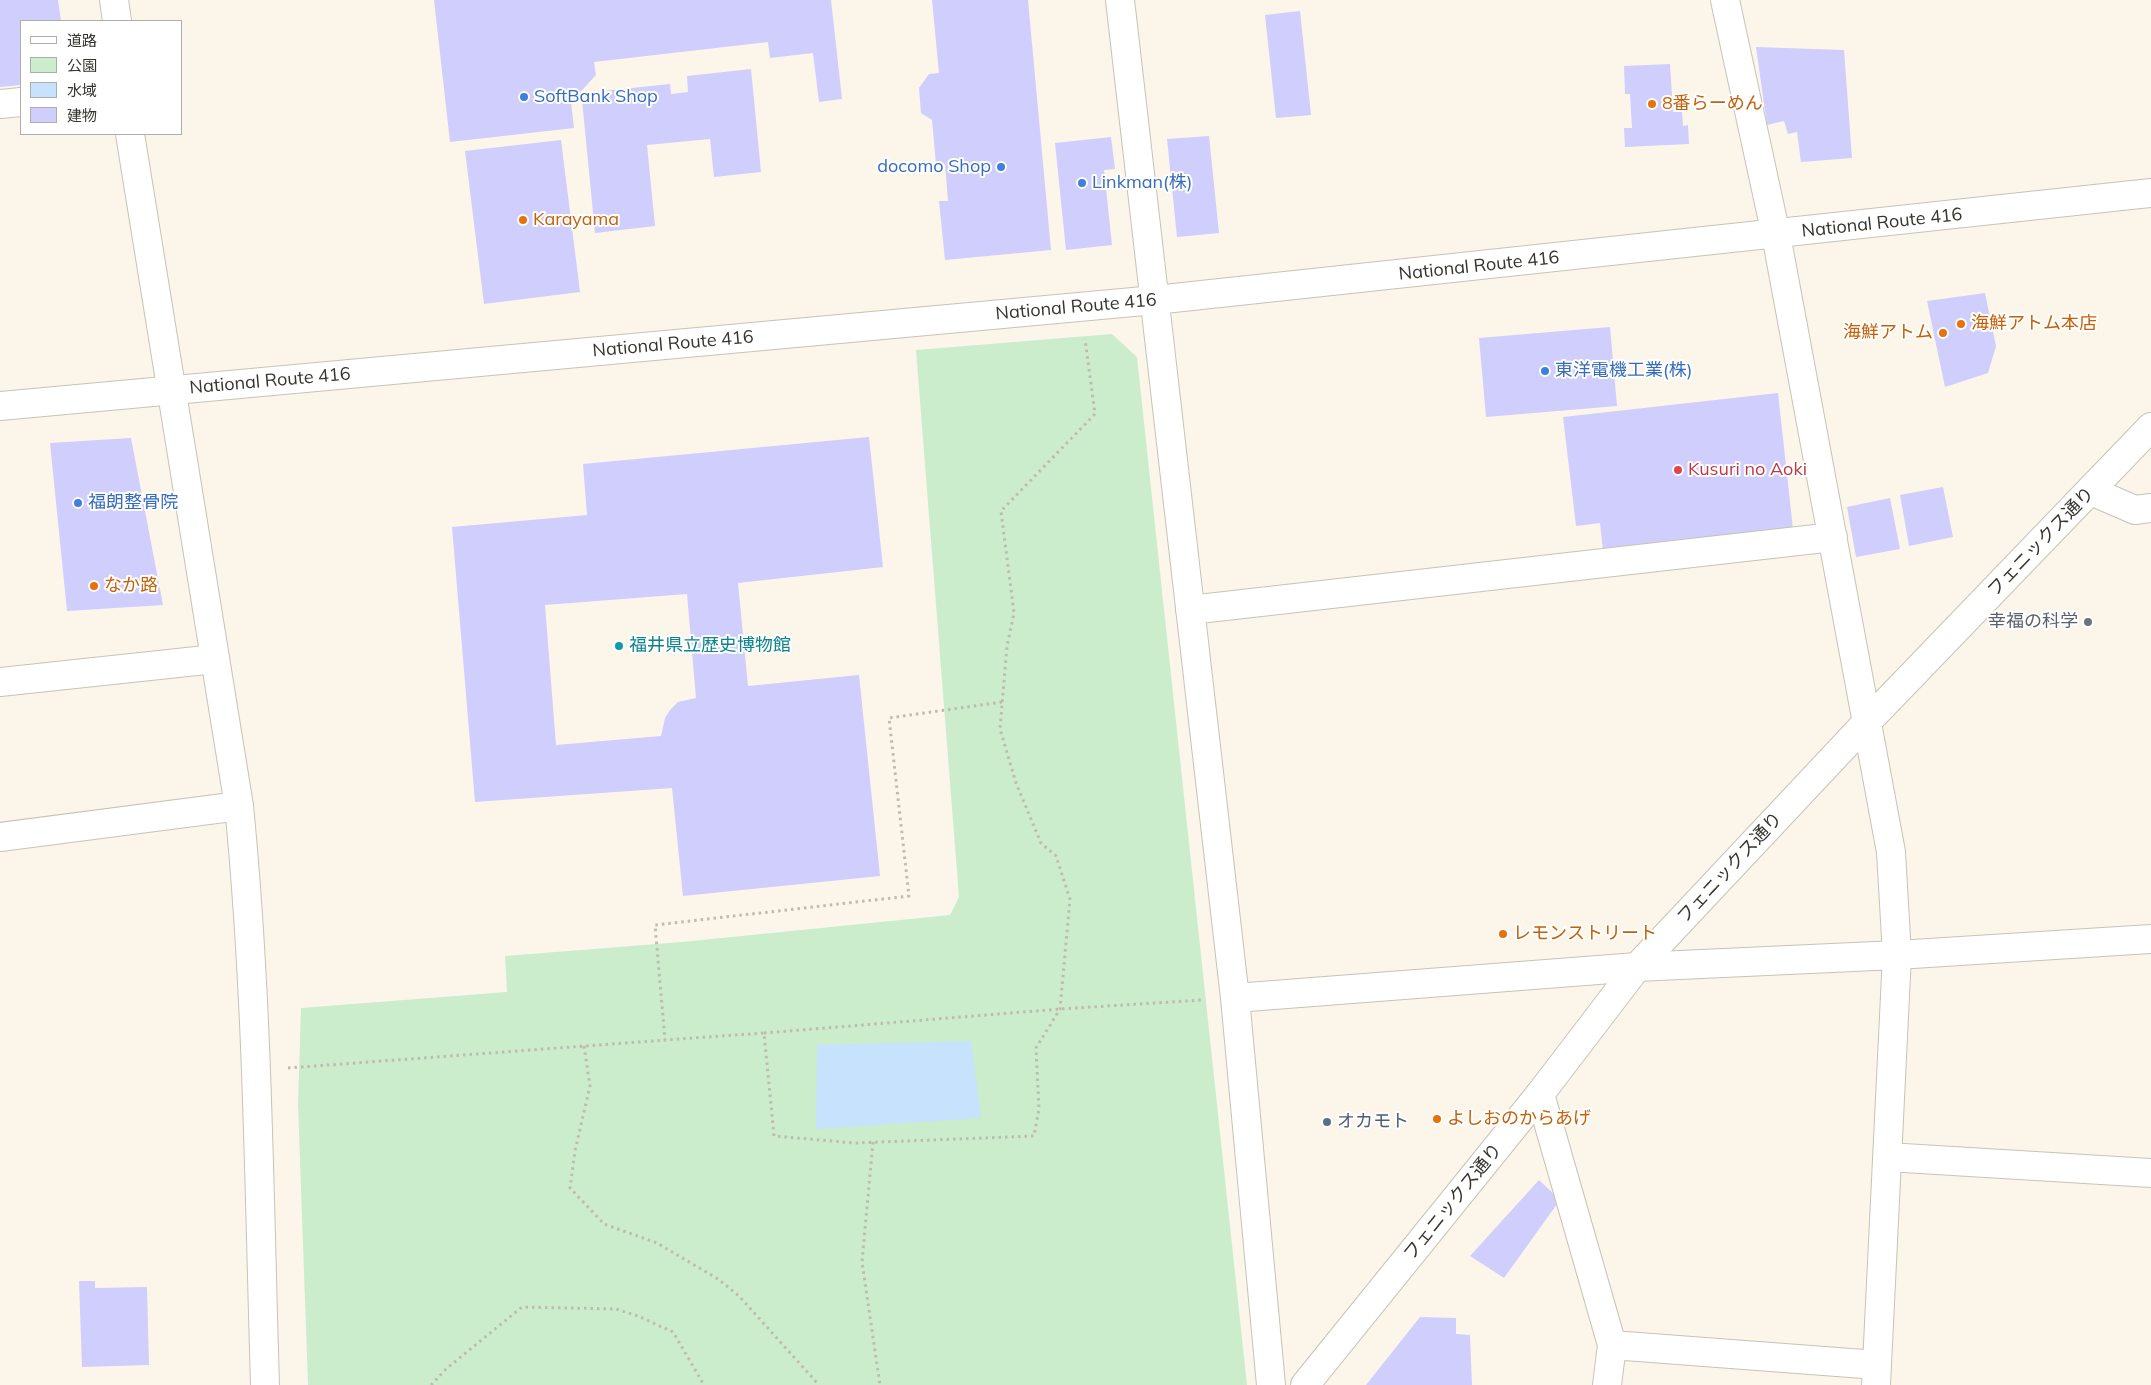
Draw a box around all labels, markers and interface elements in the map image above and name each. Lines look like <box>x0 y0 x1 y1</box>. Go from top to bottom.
legend <box>20 20 182 135</box>
text: 道路 <box>67 31 97 50</box>
text: 公園 <box>67 56 97 75</box>
text: 水域 <box>67 81 97 100</box>
place label: SoftBank Shop <box>534 86 658 108</box>
marker: SoftBank Shop <box>518 91 530 103</box>
place label: 8番らーめん <box>1662 93 1763 115</box>
marker: 8番らーめん <box>1646 98 1658 110</box>
text: 建物 <box>67 106 97 125</box>
place label: docomo Shop <box>877 156 991 178</box>
marker: docomo Shop <box>995 161 1007 173</box>
place label: Linkman(株) <box>1092 172 1193 194</box>
marker: Linkman(株) <box>1076 177 1088 189</box>
street label: National Route 416 <box>1801 204 1963 242</box>
place label: Karayama <box>533 209 619 231</box>
marker: Karayama <box>517 214 529 226</box>
street label: National Route 416 <box>1398 247 1560 285</box>
street label: National Route 416 <box>995 289 1157 325</box>
place label: 海鮮アトム本店 <box>1971 313 2097 335</box>
marker: 海鮮アトム本店 <box>1955 318 1967 330</box>
place label: 海鮮アトム <box>1843 322 1933 344</box>
street label: National Route 416 <box>592 326 754 362</box>
marker: 海鮮アトム <box>1937 327 1949 339</box>
place label: 東洋電機工業(株) <box>1555 360 1692 382</box>
street label: National Route 416 <box>189 363 351 399</box>
marker: 東洋電機工業(株) <box>1539 365 1551 377</box>
place label: Kusuri no Aoki <box>1688 459 1807 481</box>
marker: Kusuri no Aoki <box>1672 464 1684 476</box>
street label: フェニックス通り <box>1983 483 2099 601</box>
place label: 福朗整骨院 <box>88 492 178 514</box>
marker: 福朗整骨院 <box>72 497 84 509</box>
place label: なか路 <box>104 575 158 597</box>
marker: なか路 <box>88 580 100 592</box>
place label: 幸福の科学 <box>1988 611 2078 633</box>
marker: 幸福の科学 <box>2082 616 2094 628</box>
place label: 福井県立歴史博物館 <box>629 635 791 657</box>
marker: 福井県立歴史博物館 <box>613 640 625 652</box>
street label: フェニックス通り <box>1673 808 1787 928</box>
place label: レモンストリート <box>1513 923 1657 945</box>
marker: レモンストリート <box>1497 928 1509 940</box>
place label: よしおのからあげ <box>1447 1108 1591 1130</box>
place label: オカモト <box>1337 1111 1409 1133</box>
marker: よしおのからあげ <box>1431 1113 1443 1125</box>
marker: オカモト <box>1321 1116 1333 1128</box>
street label: フェニックス通り <box>1399 1139 1507 1265</box>

